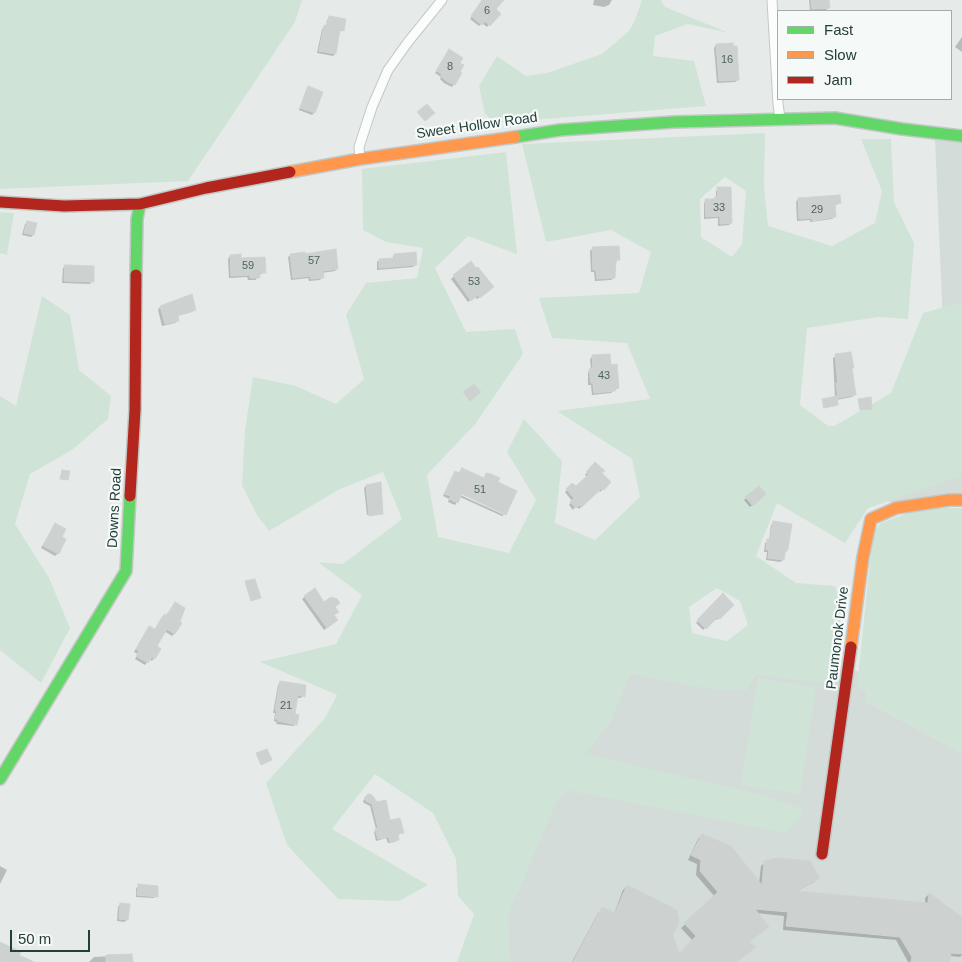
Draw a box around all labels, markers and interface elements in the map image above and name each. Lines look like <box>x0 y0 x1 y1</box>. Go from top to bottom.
house number: 6 <box>484 4 490 18</box>
legend <box>777 10 952 100</box>
text: Fast <box>824 21 853 38</box>
text: Slow <box>824 46 857 63</box>
house number: 16 <box>721 53 733 67</box>
house number: 8 <box>447 60 453 74</box>
text: Jam <box>824 71 852 88</box>
street label: Sweet Hollow Road <box>415 109 539 143</box>
house number: 33 <box>713 201 725 215</box>
house number: 29 <box>811 203 823 217</box>
house number: 57 <box>308 254 320 268</box>
house number: 59 <box>242 259 254 273</box>
house number: 53 <box>468 275 480 289</box>
house number: 43 <box>598 369 610 383</box>
street label: Downs Road <box>105 468 125 548</box>
house number: 51 <box>474 483 486 497</box>
street label: Paumonok Drive <box>823 586 853 690</box>
house number: 21 <box>280 699 292 713</box>
scale bar <box>12 920 92 952</box>
text: 50 m <box>18 930 51 947</box>

